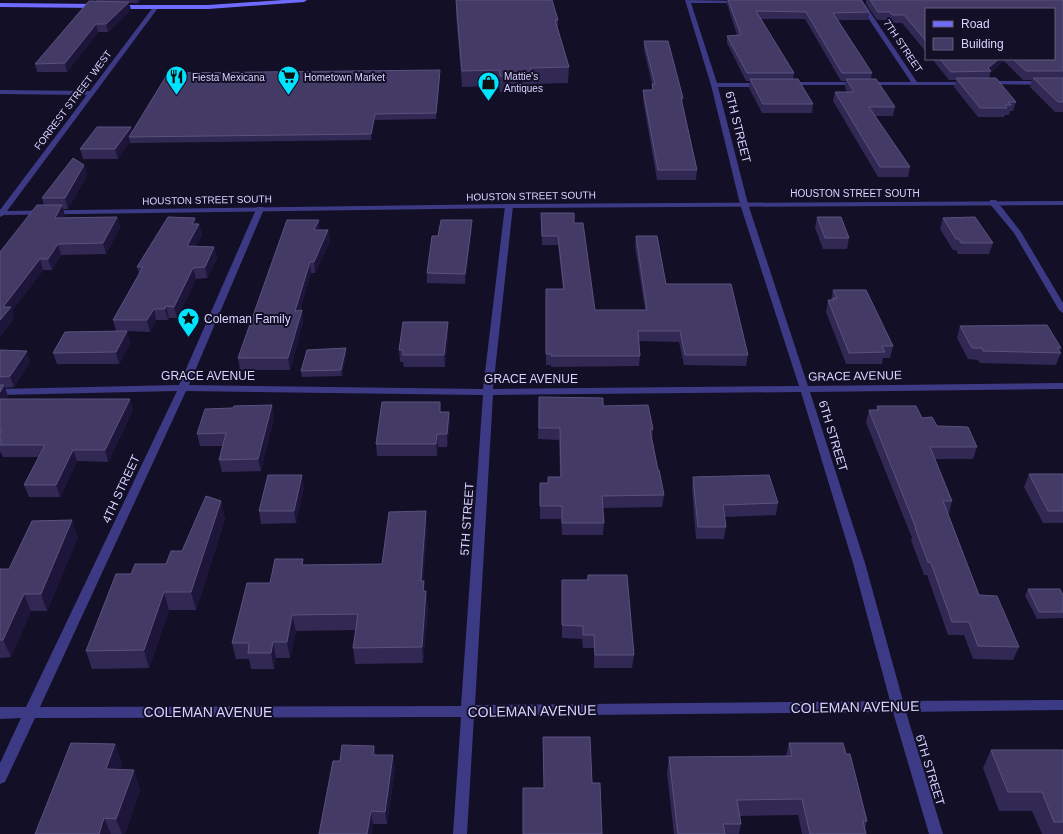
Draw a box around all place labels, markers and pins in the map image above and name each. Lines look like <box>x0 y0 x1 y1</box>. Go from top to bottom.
restaurant icon: Fiesta Mexicana <box>164 64 190 97</box>
supermarket icon: Hometown Market <box>275 64 301 97</box>
shop icon: Mattie's Antiques <box>475 69 501 102</box>
place label: Mattie's Antiques <box>504 71 543 94</box>
place label: Fiesta Mexicana <box>192 72 265 83</box>
place label: Hometown Market <box>304 72 385 83</box>
place icon: Coleman Family <box>175 306 201 339</box>
place label: Coleman Family <box>204 312 291 326</box>

